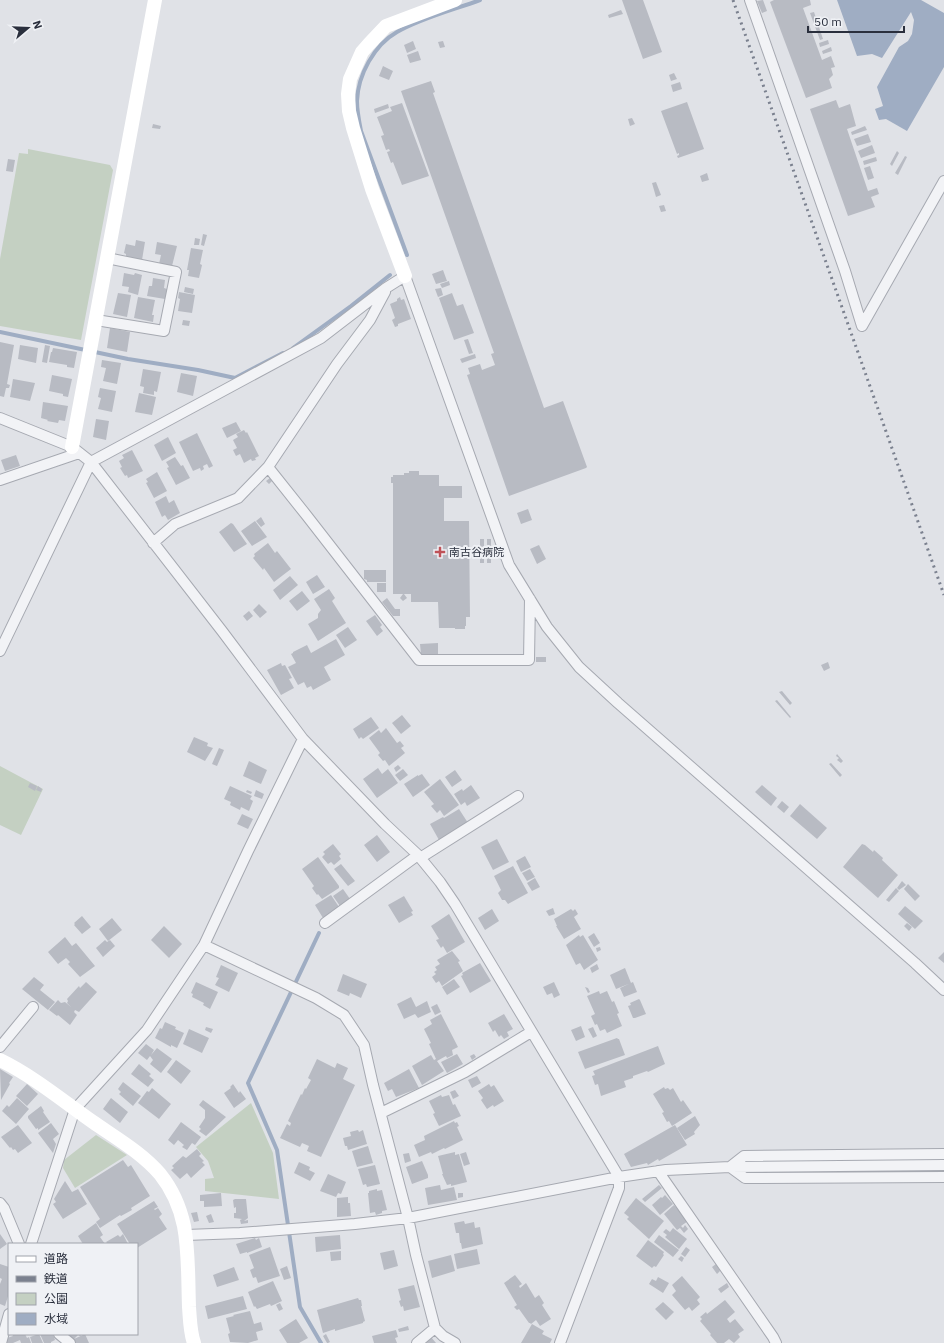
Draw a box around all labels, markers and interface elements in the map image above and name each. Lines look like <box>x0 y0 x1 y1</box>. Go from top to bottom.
north arrow <box>8 8 48 48</box>
scale bar <box>808 8 904 34</box>
text: 50 m <box>814 14 842 29</box>
text: N <box>30 19 45 31</box>
place label: 南古谷病院 <box>449 545 504 559</box>
marker: 南古谷病院 <box>434 546 446 558</box>
legend <box>8 1243 138 1335</box>
text: 道路 <box>44 1251 68 1266</box>
text: 鉄道 <box>44 1271 68 1286</box>
text: 公園 <box>44 1291 68 1306</box>
text: 水域 <box>44 1311 68 1326</box>

